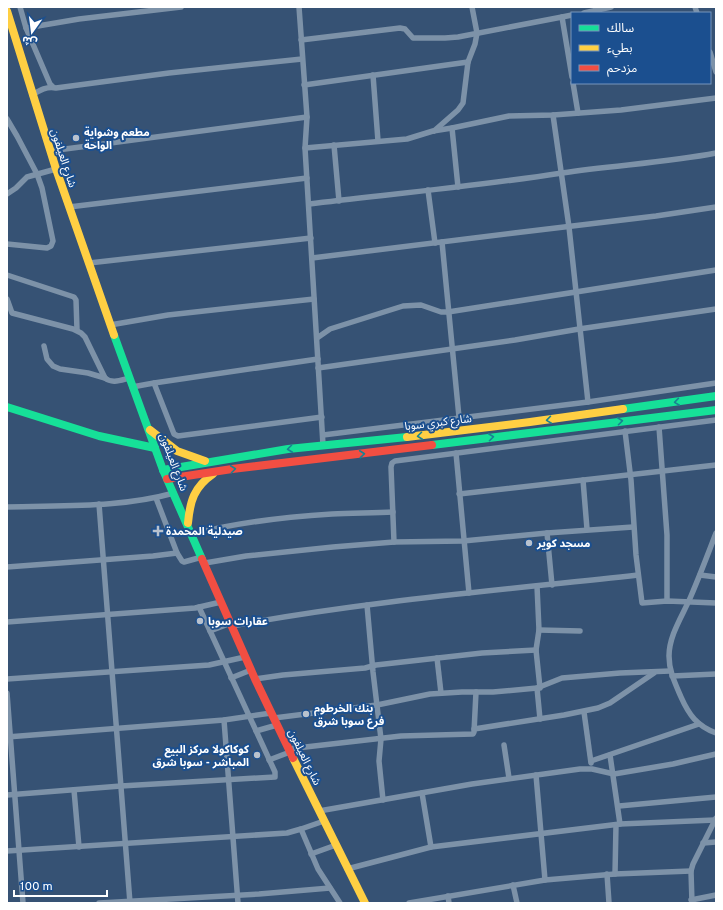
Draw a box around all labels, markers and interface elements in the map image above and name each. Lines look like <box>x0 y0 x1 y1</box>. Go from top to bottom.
north arrow <box>12 12 52 52</box>
legend <box>571 12 711 84</box>
text: سالك <box>607 21 634 37</box>
text: ش <box>21 32 39 49</box>
text: بطيء <box>607 41 633 58</box>
text: مزدحم <box>607 61 637 77</box>
place label: مطعم وشواية الواحة <box>84 126 150 153</box>
street label: شارع العيلفون <box>47 127 79 190</box>
marker: مطعم وشواية الواحة <box>71 133 81 143</box>
one-way arrow <box>674 397 680 406</box>
street label: شارع كبري سوبا <box>404 412 473 436</box>
one-way arrow <box>546 415 552 424</box>
one-way arrow <box>617 417 623 426</box>
street label: شارع العيلفون <box>156 431 191 494</box>
one-way arrow <box>417 431 423 440</box>
one-way arrow <box>488 433 494 442</box>
one-way arrow <box>287 444 293 453</box>
one-way arrow <box>359 450 366 459</box>
one-way arrow <box>230 465 236 474</box>
place label: صيدلية المحمدة <box>166 525 243 539</box>
marker: صيدلية المحمدة <box>153 526 163 536</box>
place label: مسجد كوير <box>536 537 591 551</box>
marker: مسجد كوير <box>524 538 534 548</box>
place label: عقارات سوبا <box>208 615 268 629</box>
marker: عقارات سوبا <box>195 616 205 626</box>
place label: بنك الخرطوم فرع سوبا شرق <box>314 702 385 729</box>
marker: بنك الخرطوم فرع سوبا شرق <box>301 709 311 719</box>
street label: شارع العيلفون <box>284 727 324 788</box>
place label: كوكاكولا مركز البيع المباشر - سوبا شرق <box>153 743 250 770</box>
marker: كوكاكولا مركز البيع المباشر - سوبا شرق <box>252 750 262 760</box>
scale bar <box>14 872 107 898</box>
text: 100 m <box>20 879 53 895</box>

